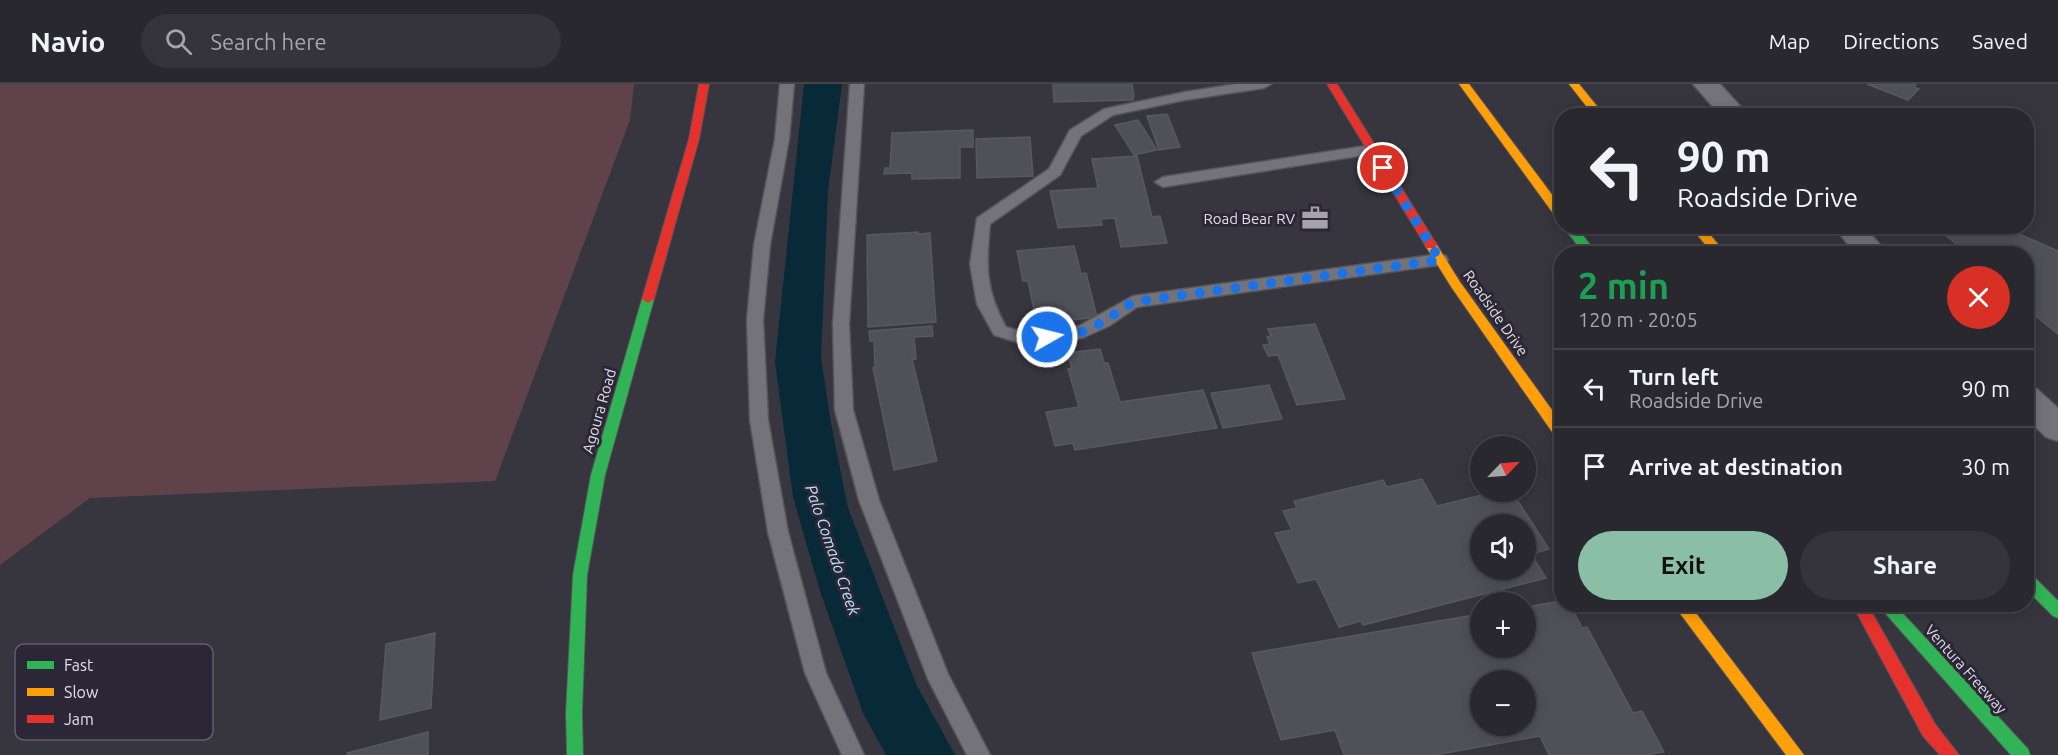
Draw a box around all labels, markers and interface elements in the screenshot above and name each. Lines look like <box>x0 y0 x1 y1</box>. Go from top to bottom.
search box <box>141 14 561 68</box>
icon: search <box>162 25 195 58</box>
text: Navio <box>30 26 105 57</box>
text: Search here <box>210 29 327 54</box>
text: Map <box>1769 29 1810 53</box>
text: Directions <box>1843 29 1939 53</box>
text: Saved <box>1972 29 2028 53</box>
icon: left <box>1578 132 1656 210</box>
text: 90 m <box>1677 133 1771 180</box>
pin <box>1357 142 1408 193</box>
icon: arrive <box>1366 151 1399 184</box>
text: Roadside Drive <box>1677 182 1858 212</box>
office icon: Road Bear RV <box>1300 203 1330 233</box>
place label: Road Bear RV <box>1203 210 1295 227</box>
text: 2 min <box>1578 265 1669 306</box>
button: close <box>1947 266 2010 329</box>
street label: Roadside Drive <box>1460 267 1532 359</box>
position arrow <box>1015 305 1079 369</box>
text: 120 m · 20:05 <box>1578 308 1698 331</box>
text: Turn left <box>1629 364 1719 389</box>
street label: Agoura Road <box>579 367 619 455</box>
icon: left <box>1578 372 1611 405</box>
text: 90 m <box>1961 376 2010 401</box>
text: Roadside Drive <box>1629 389 1763 412</box>
north arrow <box>1470 436 1536 502</box>
map controls <box>1470 436 1536 736</box>
icon: arrive <box>1578 450 1611 483</box>
text: Arrive at destination <box>1629 454 1843 479</box>
text: 30 m <box>1961 454 2010 479</box>
water label: Palo Comado Creek <box>802 482 864 618</box>
button: sound <box>1470 514 1536 580</box>
button: Exit <box>1578 531 1788 600</box>
button: Share <box>1800 531 2010 600</box>
button: + <box>1470 592 1536 658</box>
street label: Ventura Freeway <box>1922 621 2010 717</box>
legend <box>15 644 213 740</box>
text: Fast <box>64 656 94 674</box>
button: − <box>1470 670 1536 736</box>
text: Slow <box>64 683 99 701</box>
text: Jam <box>64 710 94 728</box>

